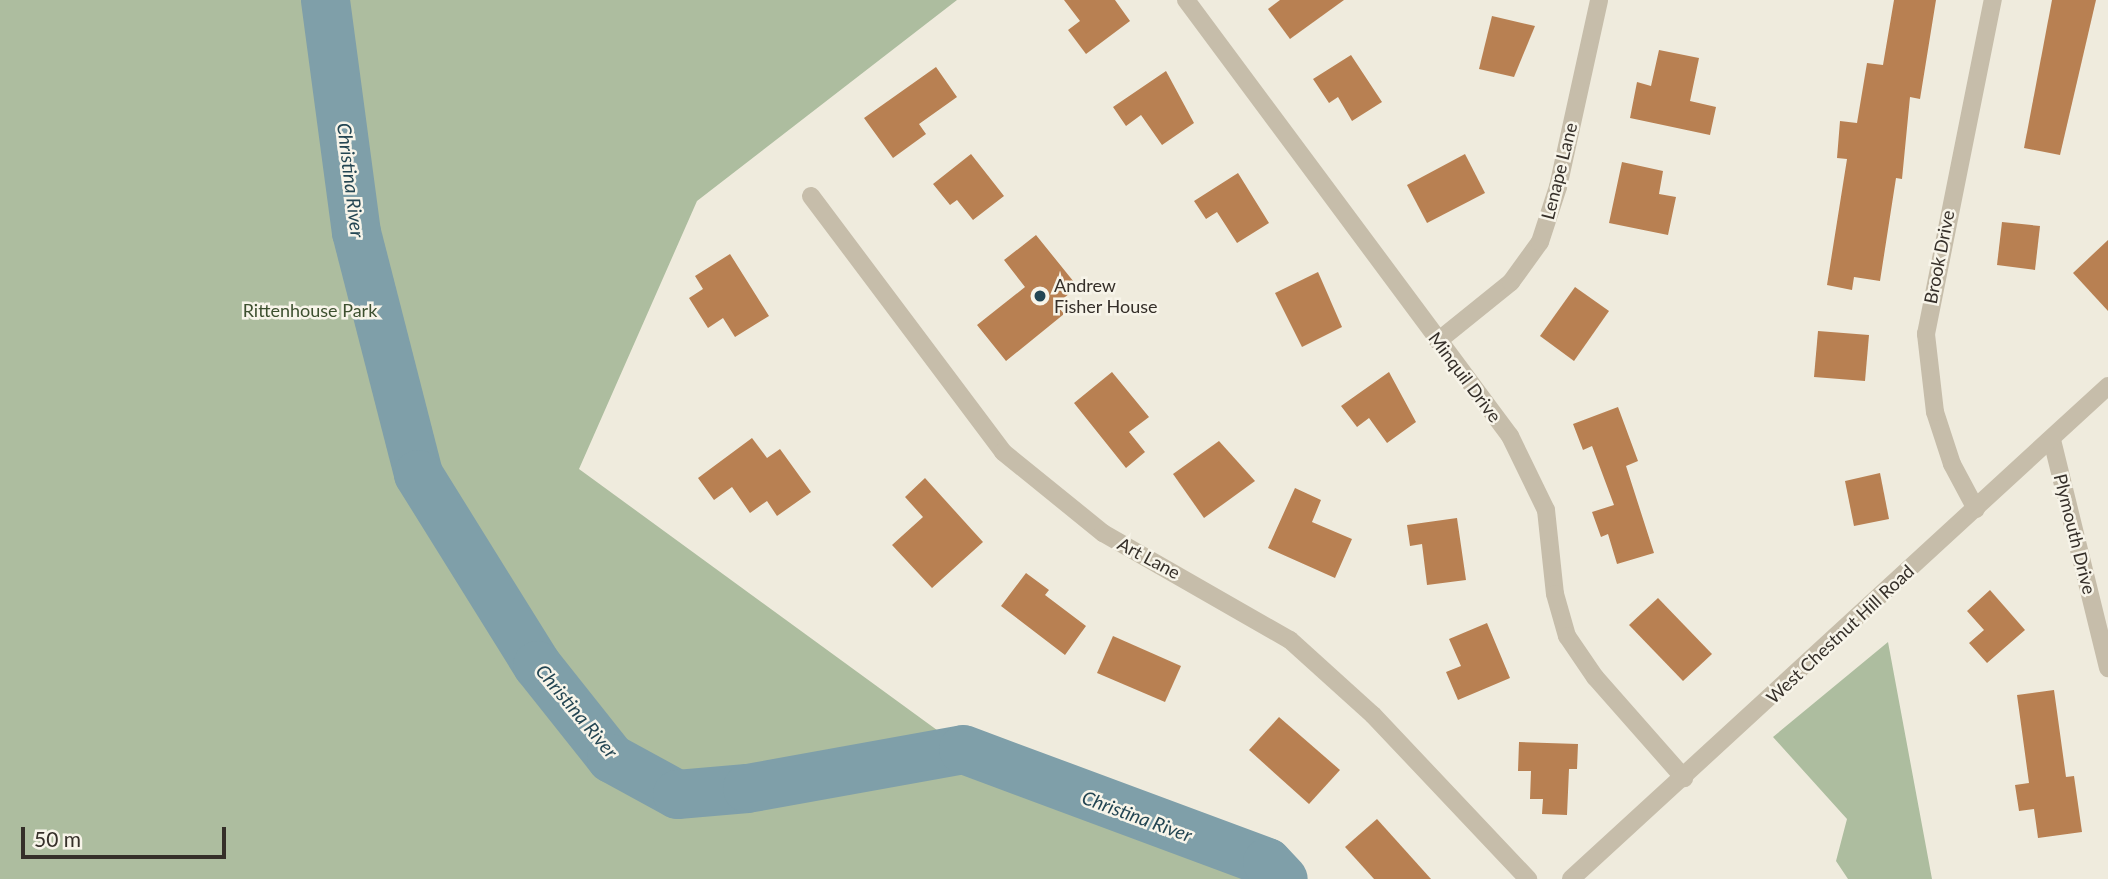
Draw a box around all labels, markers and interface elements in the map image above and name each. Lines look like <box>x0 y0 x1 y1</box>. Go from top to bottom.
street label: Lenape Lane <box>1537 120 1581 222</box>
water label: Christina River <box>333 121 369 239</box>
street label: Brook Drive <box>1919 208 1959 306</box>
place label: Andrew Fisher House <box>1054 275 1158 318</box>
marker: Andrew Fisher House <box>1032 288 1048 304</box>
park label: Rittenhouse Park <box>243 299 377 321</box>
street label: Minquil Drive <box>1424 328 1506 426</box>
street label: Plymouth Drive <box>2050 472 2100 596</box>
street label: Art Lane <box>1114 533 1184 583</box>
street label: West Chestnut Hill Road <box>1762 560 1918 708</box>
water label: Christina River <box>531 660 623 762</box>
water label: Christina River <box>1079 786 1195 846</box>
scale bar <box>24 812 229 856</box>
text: 50 m <box>34 826 81 851</box>

